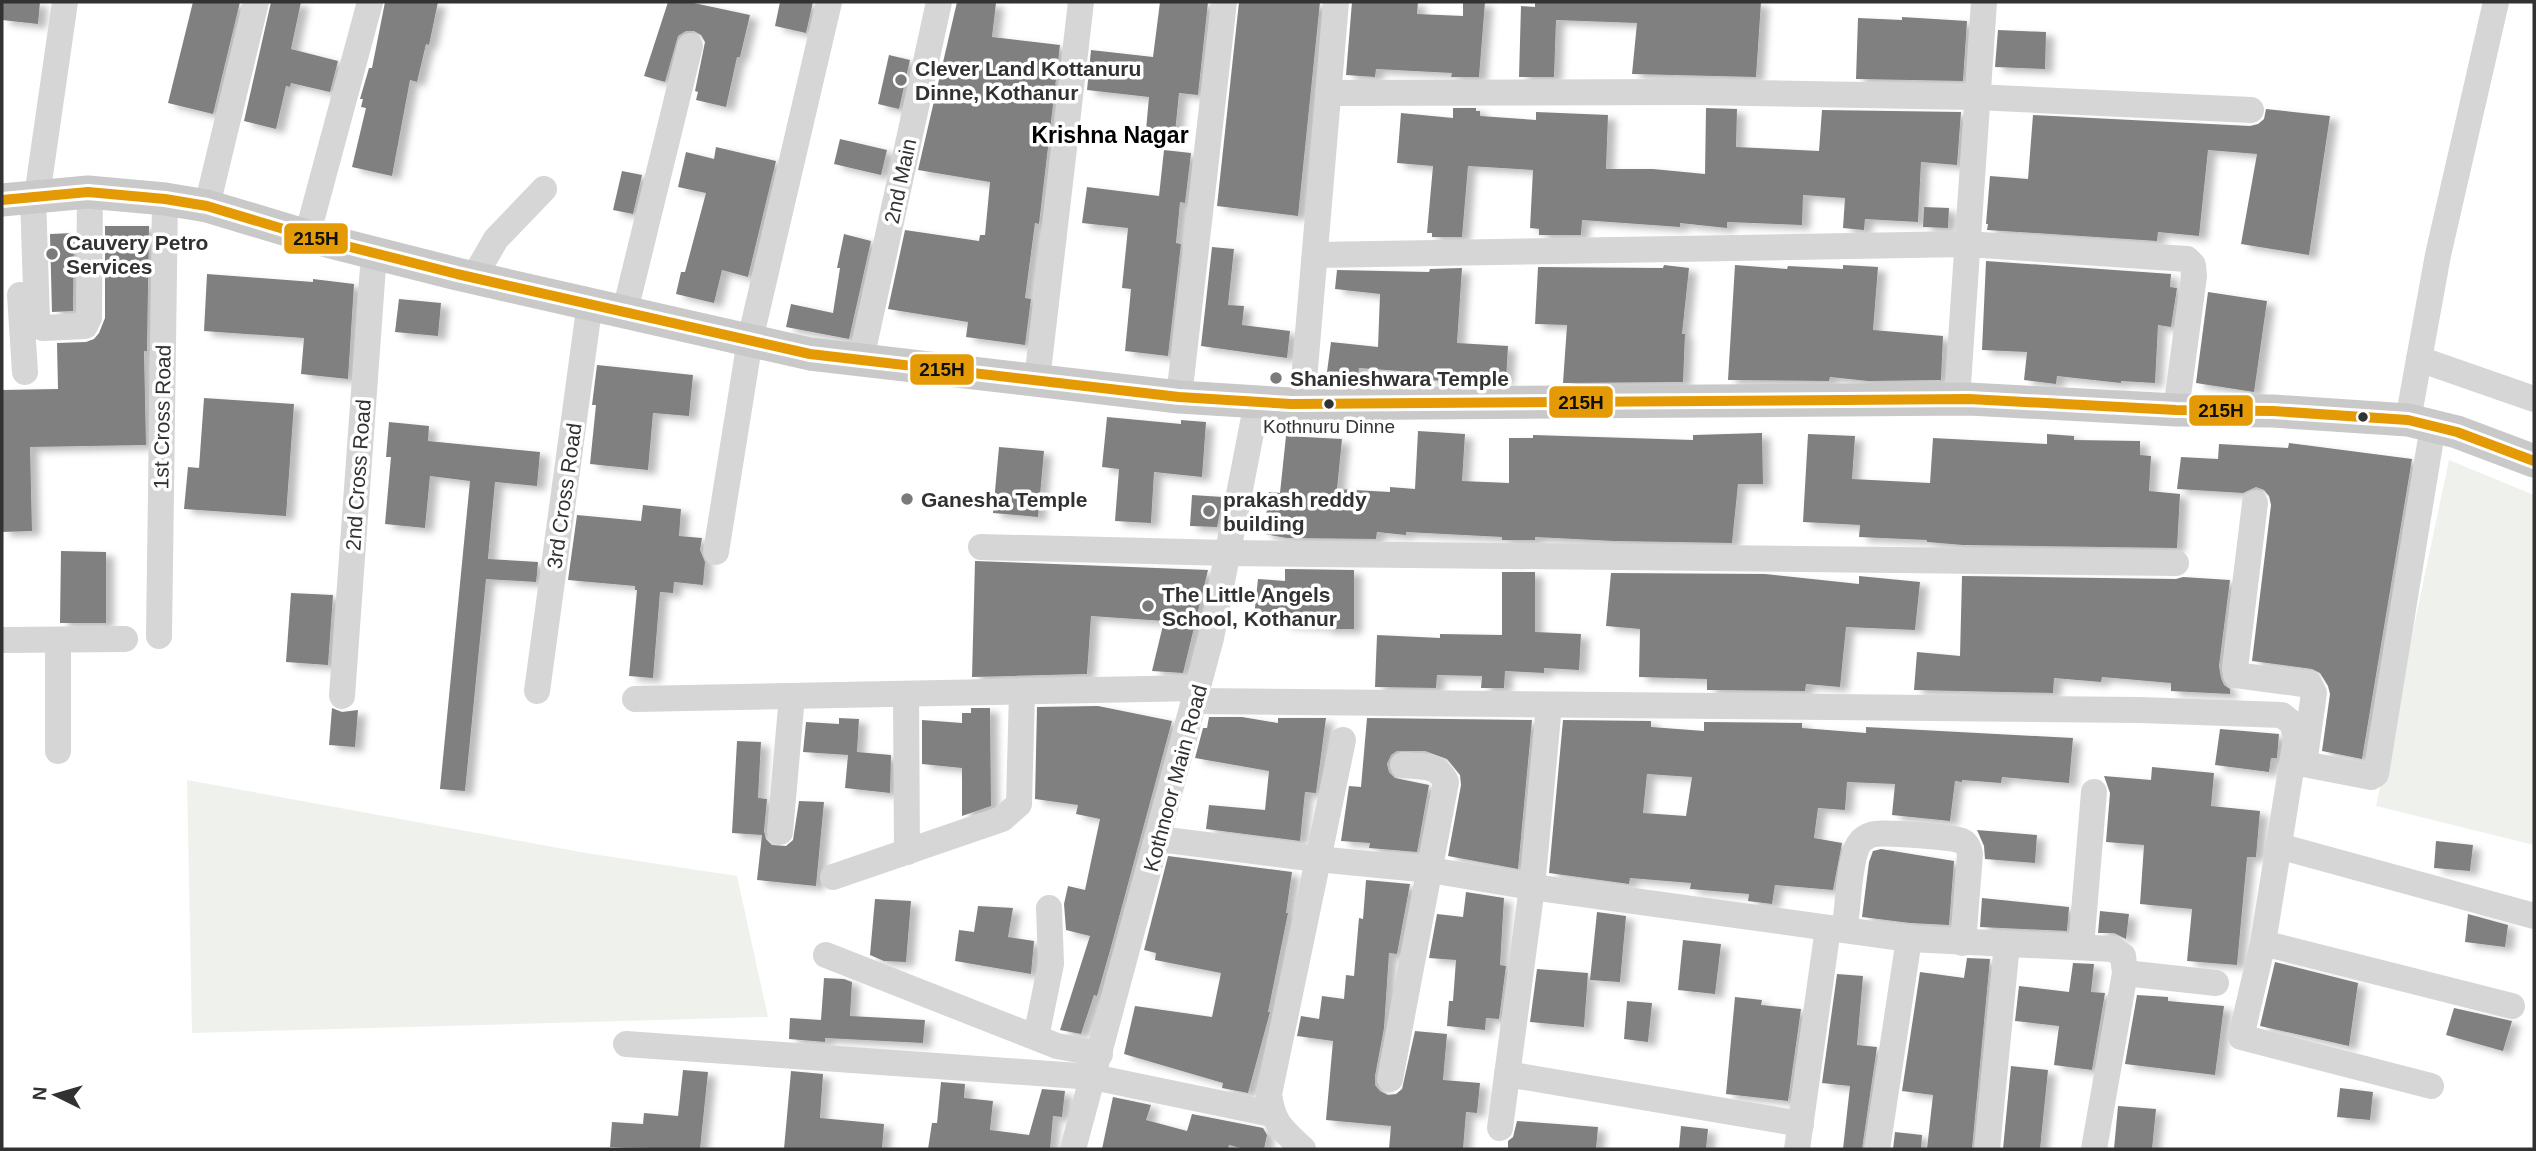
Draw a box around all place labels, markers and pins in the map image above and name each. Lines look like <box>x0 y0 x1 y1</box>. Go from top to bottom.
place label: Clever Land Kottanuru Dinne, Kothanur <box>915 57 1141 104</box>
marker: Clever Land Kottanuru Dinne, Kothanur <box>893 72 909 88</box>
place label: Cauvery Petro Services <box>66 231 208 278</box>
marker: Cauvery Petro Services <box>44 246 60 262</box>
place label: Shanieshwara Temple <box>1290 367 1509 390</box>
marker: Shanieshwara Temple <box>1268 370 1284 386</box>
marker: Kothnuru Dinne <box>1322 397 1336 411</box>
unlabelled marker <box>2356 410 2370 424</box>
place label: Kothnuru Dinne <box>1263 416 1395 437</box>
place label: Ganesha Temple <box>921 488 1088 511</box>
place label: prakash reddy building <box>1223 488 1367 535</box>
marker: Ganesha Temple <box>899 491 915 507</box>
marker: prakash reddy building <box>1201 503 1217 519</box>
place label: The Little Angels School, Kothanur <box>1162 583 1337 630</box>
marker: The Little Angels School, Kothanur <box>1140 598 1156 614</box>

